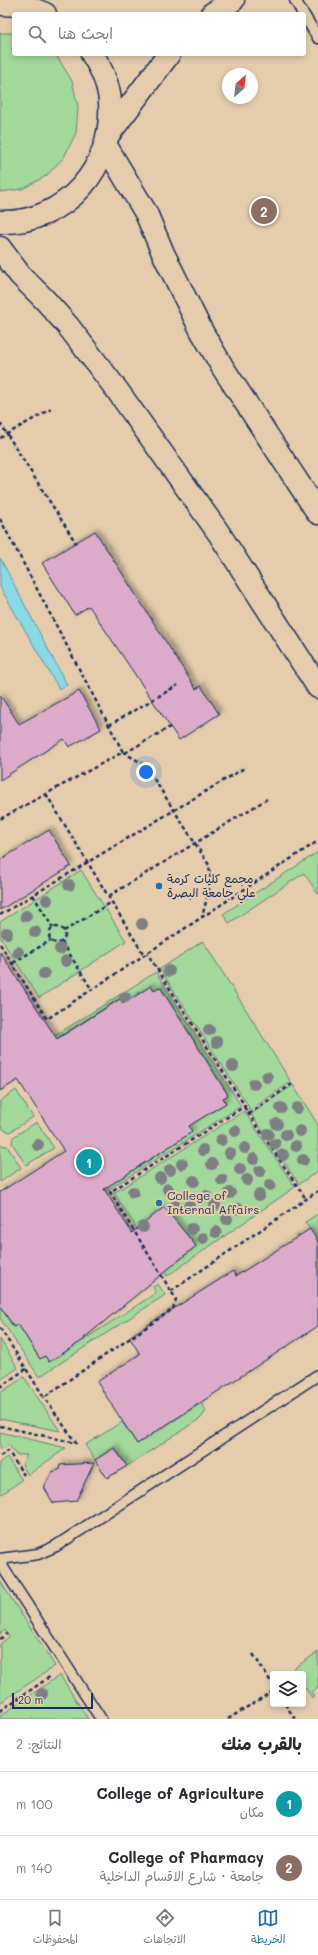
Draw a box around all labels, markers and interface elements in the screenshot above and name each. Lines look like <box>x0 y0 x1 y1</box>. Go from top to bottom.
search box <box>12 12 306 56</box>
icon: search <box>26 23 48 45</box>
text: ابحث هنا <box>58 23 113 43</box>
north arrow <box>222 68 258 104</box>
pin: 2 <box>251 196 277 226</box>
your location <box>136 762 156 782</box>
place label: مجمع كليات كرمة علي جامعة البصرة <box>167 870 256 904</box>
marker: مجمع كليات كرمة علي جامعة البصرة <box>154 881 164 891</box>
pin: 1 <box>76 1147 102 1177</box>
place label: College of Internal Affairs <box>167 1187 259 1217</box>
marker: College of Internal Affairs <box>154 1198 164 1208</box>
map controls <box>270 1671 306 1707</box>
button: layers <box>270 1671 306 1707</box>
scale bar <box>12 1691 93 1710</box>
text: 20 m <box>18 1692 43 1707</box>
text: بالقرب منك <box>221 1732 302 1754</box>
text: النتائج: 2 <box>16 1735 61 1752</box>
text: College of Agriculture <box>97 1783 264 1803</box>
text: 100 m <box>16 1795 52 1812</box>
text: 1 <box>286 1795 292 1812</box>
text: مكان <box>240 1803 264 1820</box>
text: College of Pharmacy <box>108 1847 264 1867</box>
text: 140 m <box>16 1859 52 1876</box>
text: 2 <box>285 1859 293 1876</box>
text: جامعة · شارع الاقسام الداخلية <box>100 1867 264 1884</box>
tab: المحفوظات <box>33 1907 78 1949</box>
tab: الاتجاهات <box>143 1907 186 1949</box>
tab: الخريطة <box>251 1907 285 1949</box>

